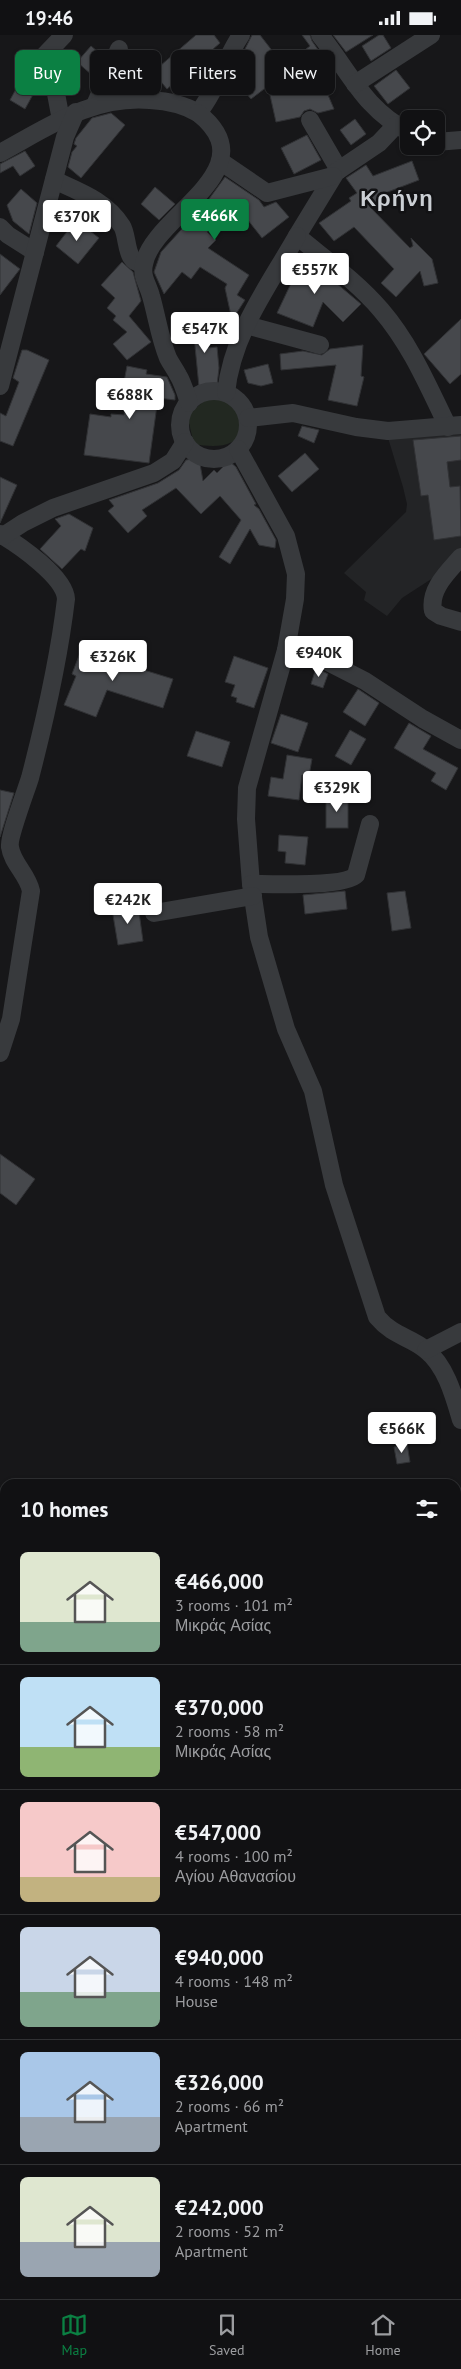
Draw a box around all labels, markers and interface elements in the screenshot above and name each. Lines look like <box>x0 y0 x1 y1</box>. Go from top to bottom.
text: 19:46 <box>25 6 73 30</box>
chip: Buy <box>15 50 80 95</box>
chip: Rent <box>90 50 161 95</box>
chip: Filters <box>171 50 255 95</box>
chip: New <box>265 50 335 95</box>
map controls <box>400 110 445 155</box>
button: locate <box>400 110 445 155</box>
district label: Κρήνη <box>360 184 434 212</box>
pin: €370K <box>42 199 112 242</box>
pin: €466K <box>180 199 250 241</box>
text: €466K <box>192 205 238 225</box>
text: €370K <box>54 206 100 226</box>
pin: €557K <box>280 253 350 295</box>
text: €557K <box>292 259 338 279</box>
pin: €547K <box>170 311 240 354</box>
text: €547K <box>182 318 228 338</box>
pin: €688K <box>95 377 165 420</box>
text: €688K <box>107 384 153 404</box>
pin: €940K <box>284 635 354 678</box>
pin: €326K <box>78 639 148 682</box>
text: €940K <box>296 642 342 662</box>
text: €326K <box>90 646 136 666</box>
pin: €329K <box>302 771 372 813</box>
text: €329K <box>314 777 360 797</box>
pin: €242K <box>93 883 163 925</box>
text: €242K <box>105 889 151 909</box>
pin: €566K <box>367 1411 437 1454</box>
text: €566K <box>379 1418 425 1438</box>
icon: filters <box>413 1495 441 1523</box>
text: 10 homes <box>20 1496 108 1523</box>
text: €466,000 <box>175 1568 264 1595</box>
icon: home <box>60 1572 120 1632</box>
text: 3 rooms · 101 m² <box>175 1595 293 1615</box>
text: Μικράς Ασίας <box>175 1615 271 1635</box>
text: €370,000 <box>175 1694 264 1721</box>
icon: home <box>60 1697 120 1757</box>
text: 2 rooms · 58 m² <box>175 1721 284 1741</box>
text: Μικράς Ασίας <box>175 1741 271 1761</box>
text: €547,000 <box>175 1819 261 1846</box>
icon: home <box>60 1822 120 1882</box>
text: 4 rooms · 100 m² <box>175 1846 293 1866</box>
text: Αγίου Αθανασίου <box>175 1866 296 1886</box>
text: €940,000 <box>175 1944 264 1971</box>
icon: home <box>60 1947 120 2007</box>
text: 4 rooms · 148 m² <box>175 1971 293 1991</box>
text: House <box>175 1991 218 2011</box>
text: €326,000 <box>175 2069 264 2096</box>
icon: home <box>60 2072 120 2132</box>
text: 2 rooms · 66 m² <box>175 2096 284 2116</box>
text: Apartment <box>175 2116 248 2136</box>
text: €242,000 <box>175 2194 264 2221</box>
icon: home <box>60 2197 120 2257</box>
text: 2 rooms · 52 m² <box>175 2221 284 2241</box>
text: Apartment <box>175 2241 248 2261</box>
tab: Map <box>60 2311 88 2359</box>
tab: Saved <box>209 2311 245 2359</box>
tab: Home <box>365 2311 401 2359</box>

